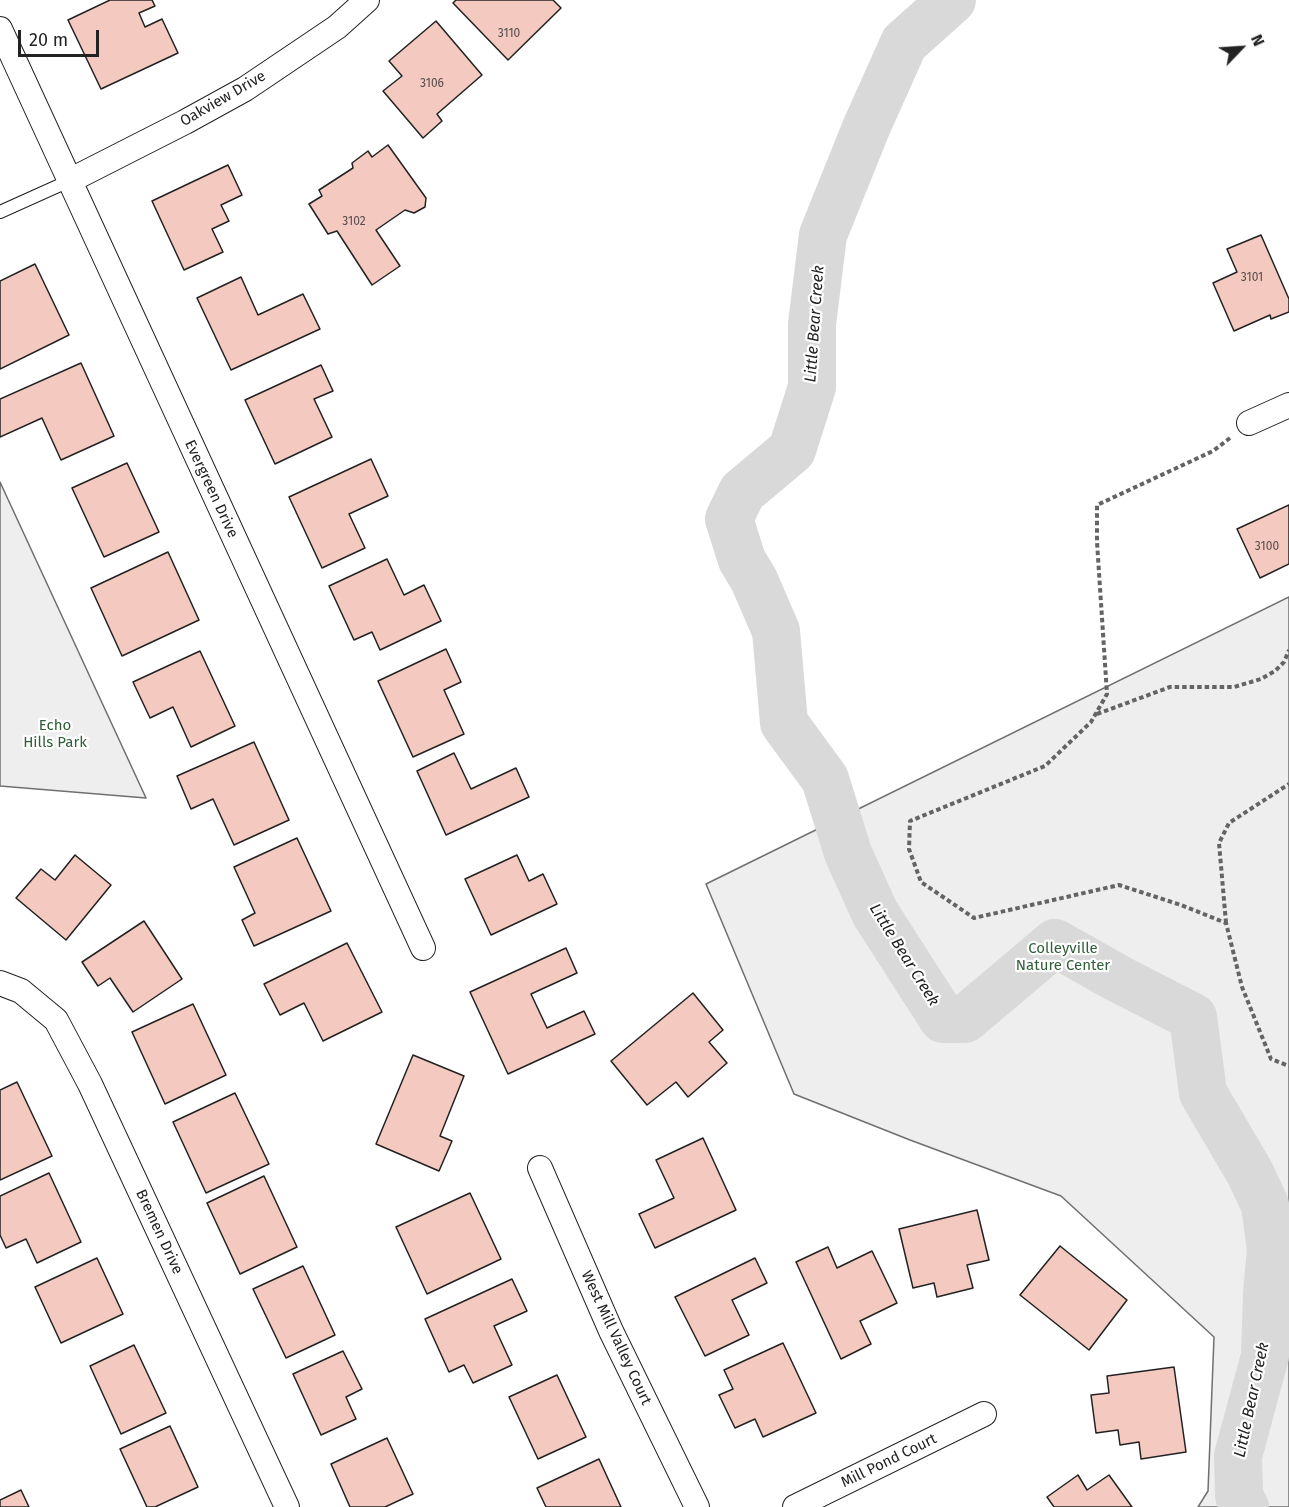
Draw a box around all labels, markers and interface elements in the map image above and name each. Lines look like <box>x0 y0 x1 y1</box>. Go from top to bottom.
scale bar <box>21 18 102 56</box>
north arrow <box>1211 18 1271 78</box>
house number: 3110 <box>498 27 520 41</box>
text: 20 m <box>29 29 68 51</box>
text: N <box>1247 31 1269 49</box>
street label: Oakview Drive <box>177 67 269 131</box>
house number: 3106 <box>420 77 444 91</box>
house number: 3102 <box>342 215 366 229</box>
water label: Little Bear Creek <box>801 265 829 383</box>
house number: 3101 <box>1241 271 1263 285</box>
street label: Evergreen Drive <box>180 437 242 541</box>
house number: 3100 <box>1255 540 1279 554</box>
park label: Echo Hills Park <box>23 717 87 752</box>
water label: Little Bear Creek <box>865 900 943 1010</box>
park label: Colleyville Nature Center <box>1016 940 1110 975</box>
street label: Bremen Drive <box>131 1187 187 1277</box>
street label: West Mill Valley Court <box>577 1268 655 1408</box>
water label: Little Bear Creek <box>1230 1341 1274 1459</box>
street label: Mill Pond Court <box>838 1430 940 1492</box>

